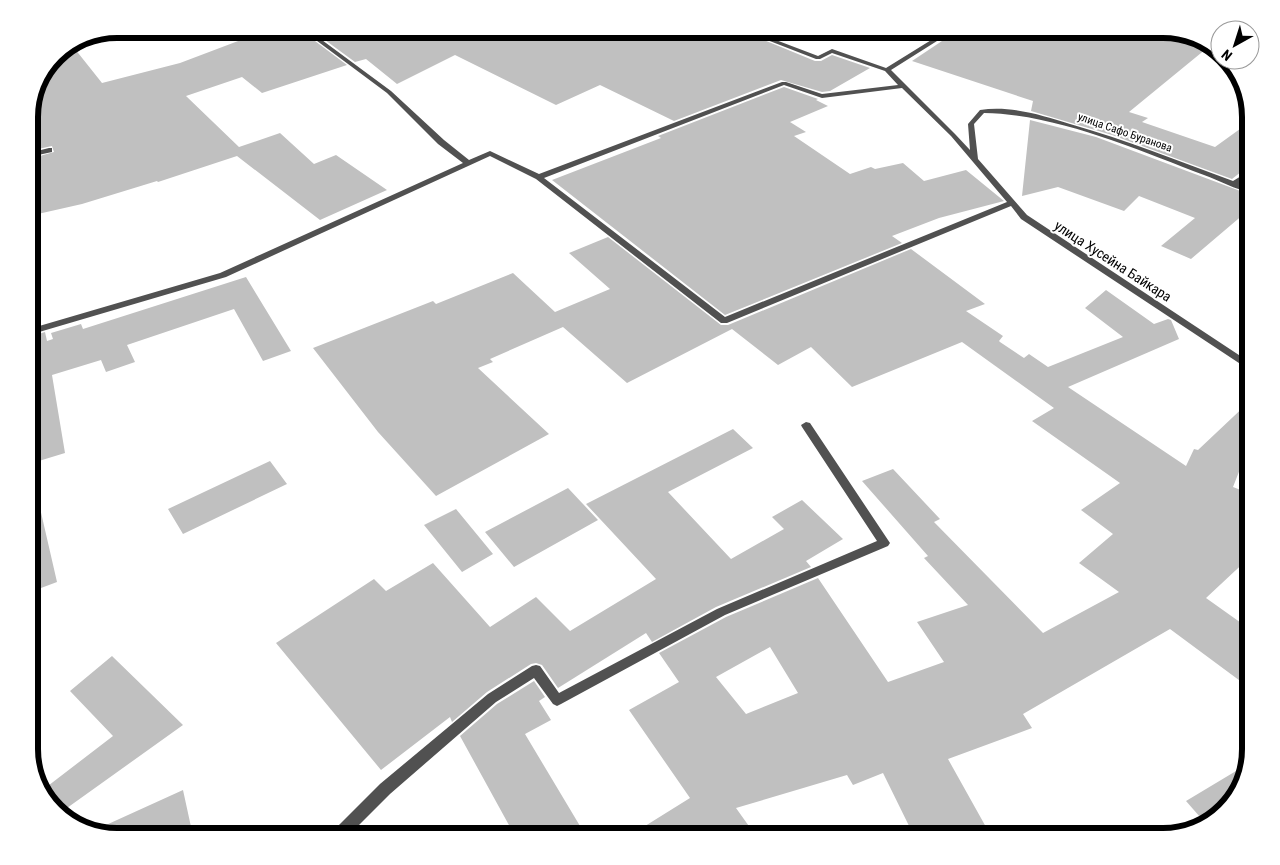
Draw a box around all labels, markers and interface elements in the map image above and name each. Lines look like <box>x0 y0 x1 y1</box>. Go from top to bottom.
north arrow <box>1210 20 1260 70</box>
text: N <box>1218 46 1235 64</box>
street label: улица Сафо Буранова <box>1076 110 1174 155</box>
street label: улица Хусейна Байкара <box>1052 217 1174 305</box>

